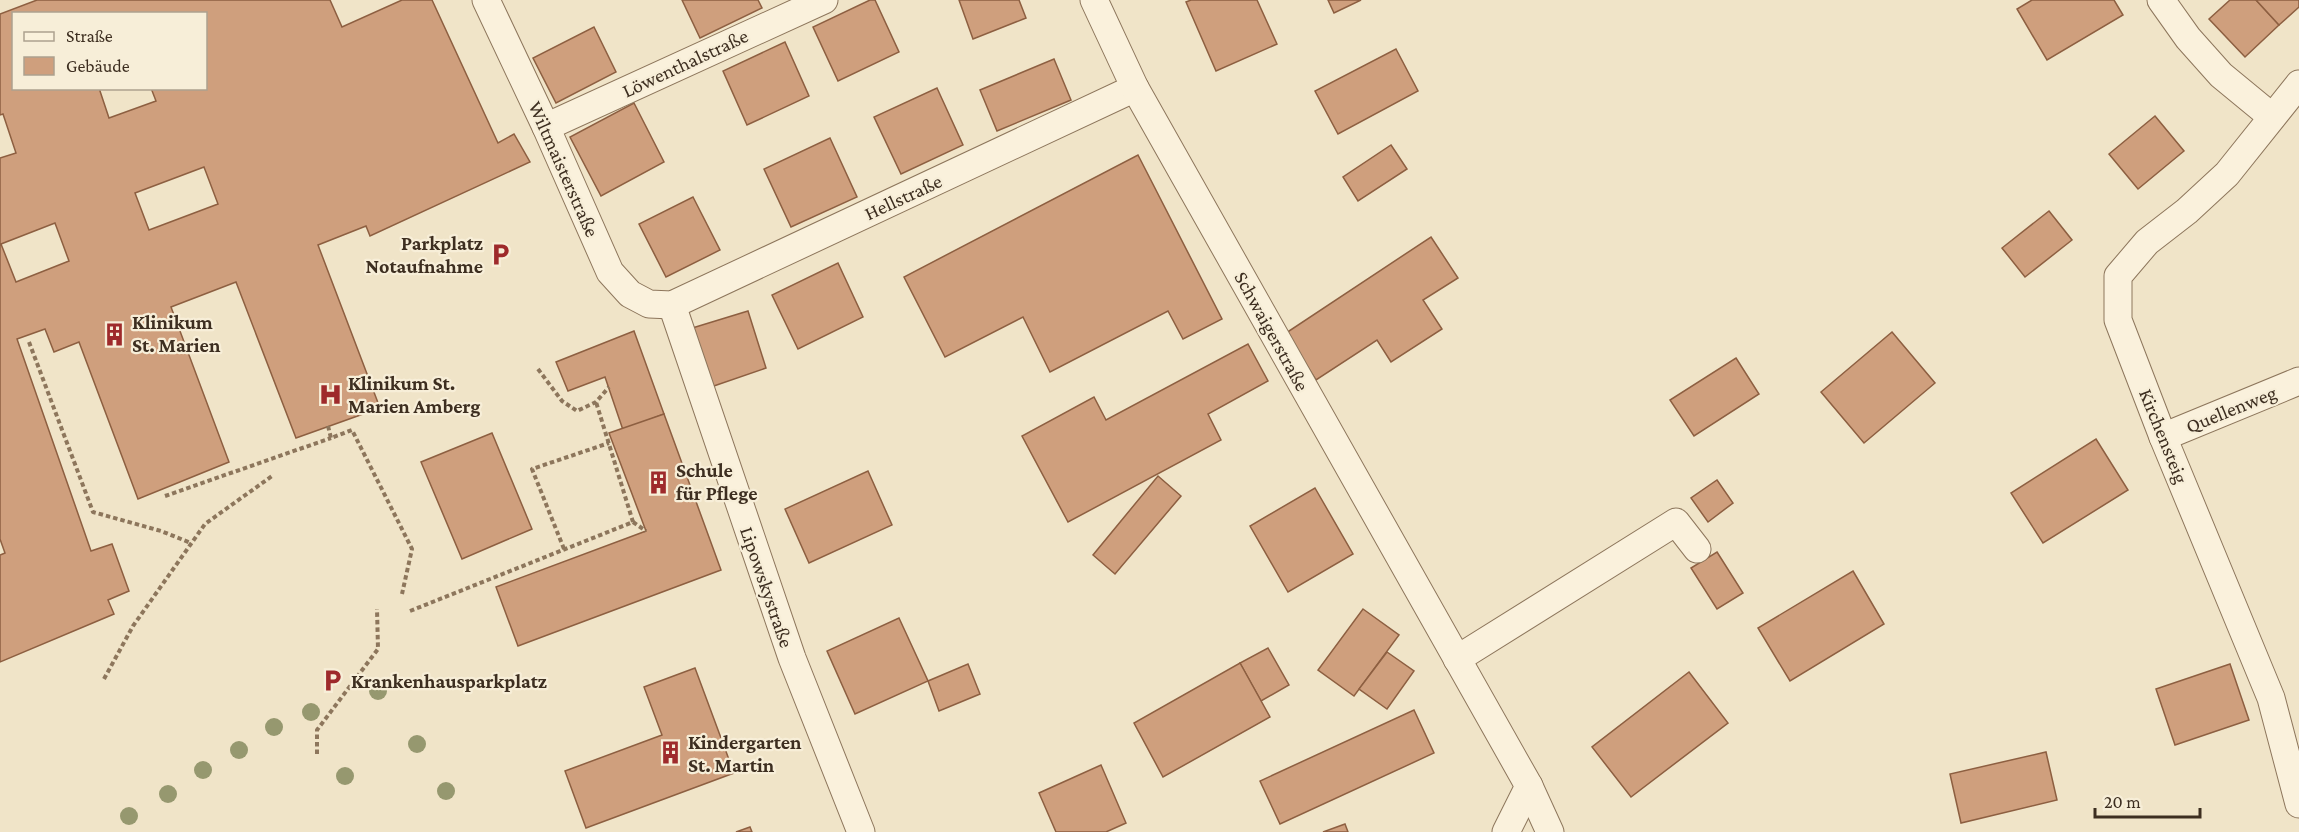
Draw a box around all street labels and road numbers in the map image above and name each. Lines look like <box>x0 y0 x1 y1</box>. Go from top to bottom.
street label: Löwenthalstraße <box>619 24 752 102</box>
street label: Wiltmaisterstraße <box>524 98 604 240</box>
street label: Hellstraße <box>861 169 945 224</box>
street label: Schwaigerstraße <box>1229 267 1314 395</box>
street label: Quellenweg <box>2182 381 2280 438</box>
street label: Kirchensteig <box>2134 386 2193 487</box>
street label: Lipowskystraße <box>735 524 798 651</box>

